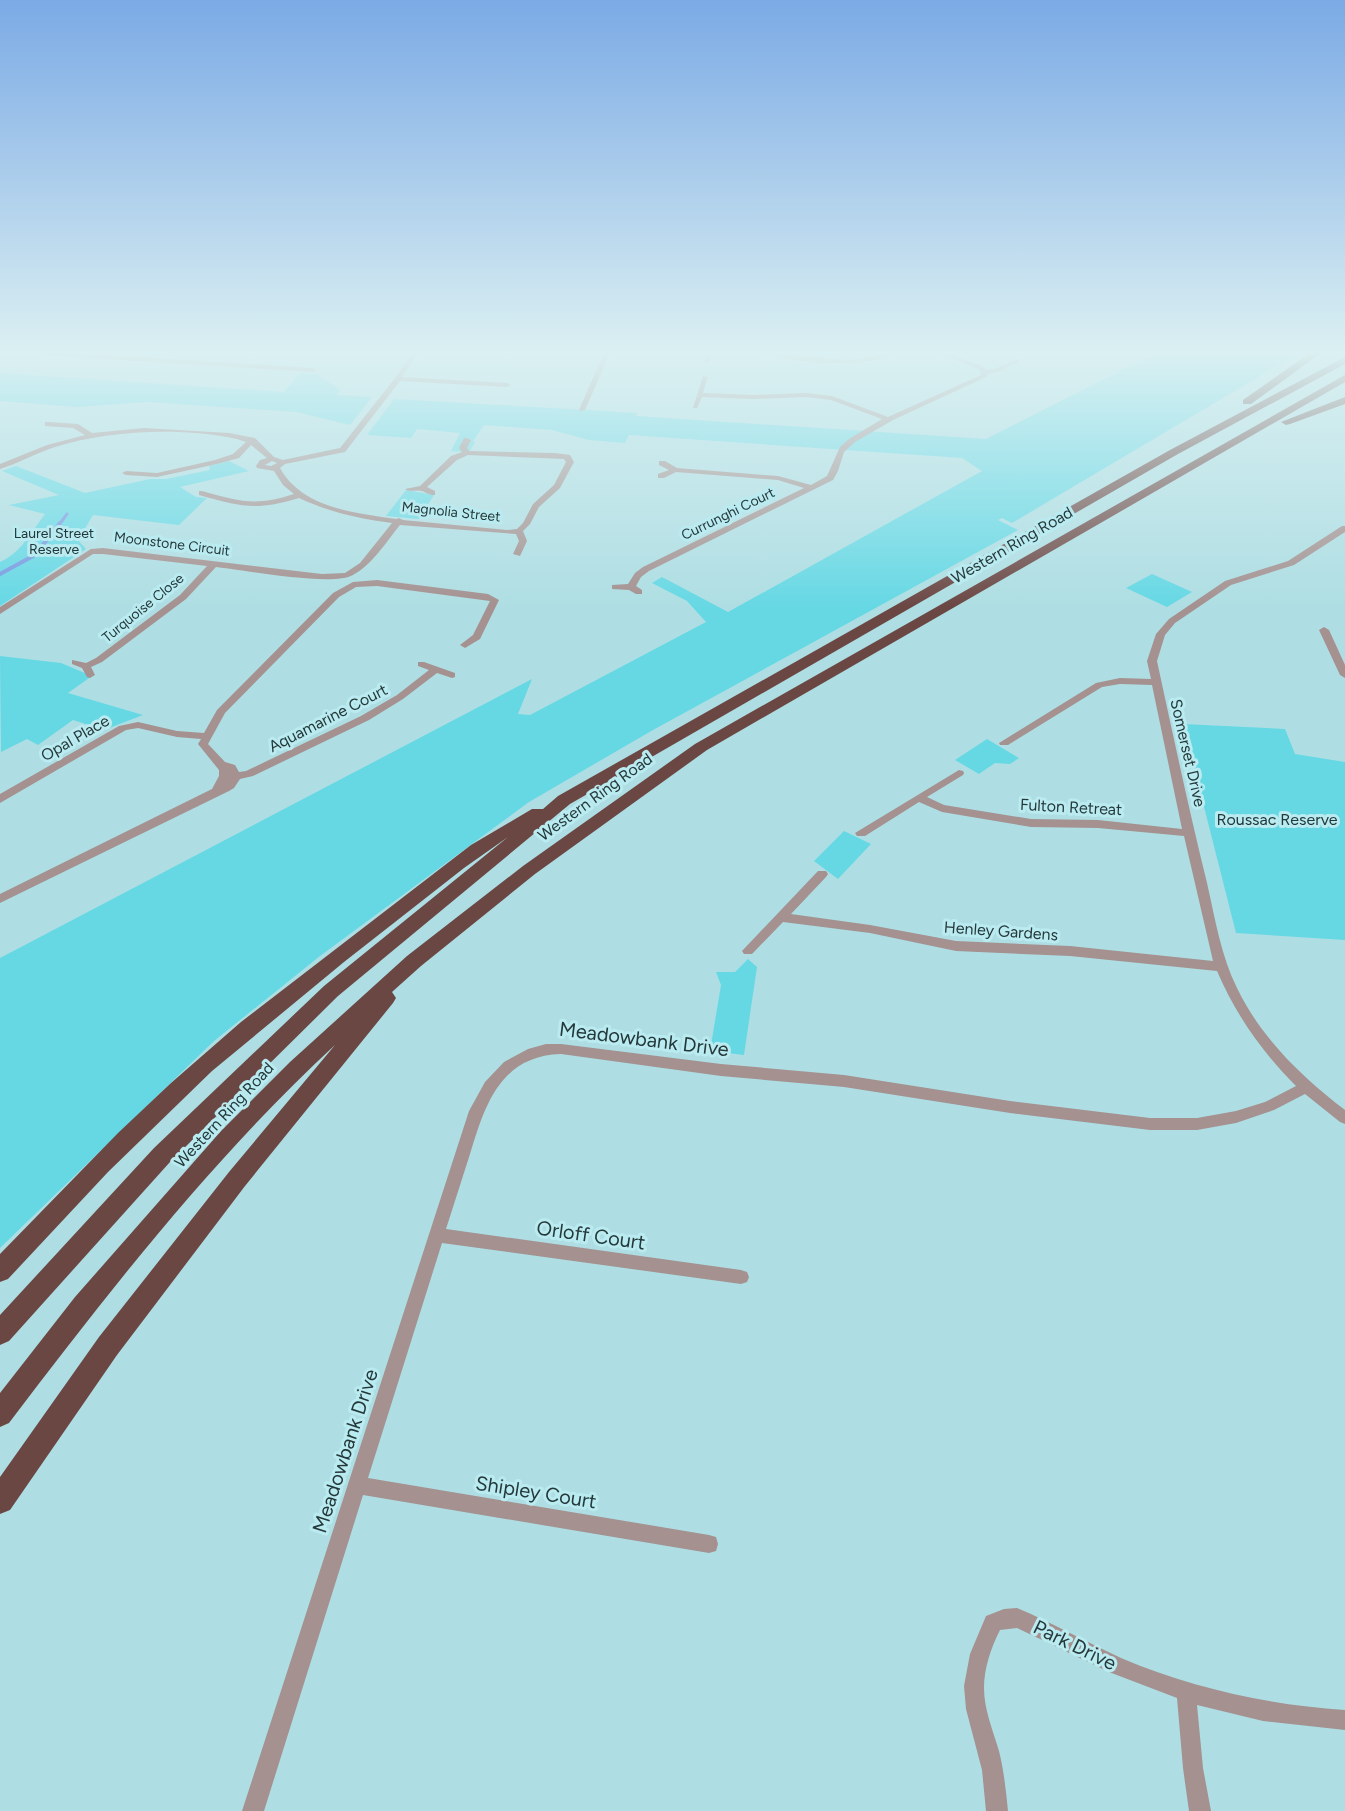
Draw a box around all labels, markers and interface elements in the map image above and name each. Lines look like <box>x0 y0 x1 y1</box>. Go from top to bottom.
street label: Currunghi Court <box>679 484 777 544</box>
street label: Magnolia Street <box>401 498 501 526</box>
street label: Western Ring Road <box>948 503 1076 587</box>
park label: Laurel Street Reserve <box>14 525 94 558</box>
street label: Moonstone Circuit <box>113 528 231 560</box>
street label: Turquoise Close <box>99 570 187 646</box>
street label: Aquamarine Court <box>265 680 391 756</box>
street label: Somerset Drive <box>1166 697 1210 809</box>
street label: Opal Place <box>37 711 113 765</box>
street label: Western Ring Road <box>534 749 656 845</box>
street label: Fulton Retreat <box>1019 795 1123 819</box>
park label: Roussac Reserve <box>1216 810 1338 829</box>
street label: Henley Gardens <box>943 918 1059 944</box>
street label: Meadowbank Drive <box>558 1017 730 1061</box>
street label: Western Ring Road <box>170 1059 278 1171</box>
street label: Orloff Court <box>535 1215 647 1255</box>
street label: Meadowbank Drive <box>307 1366 383 1536</box>
street label: Shipley Court <box>474 1471 598 1513</box>
street label: Park Drive <box>1030 1615 1120 1675</box>

